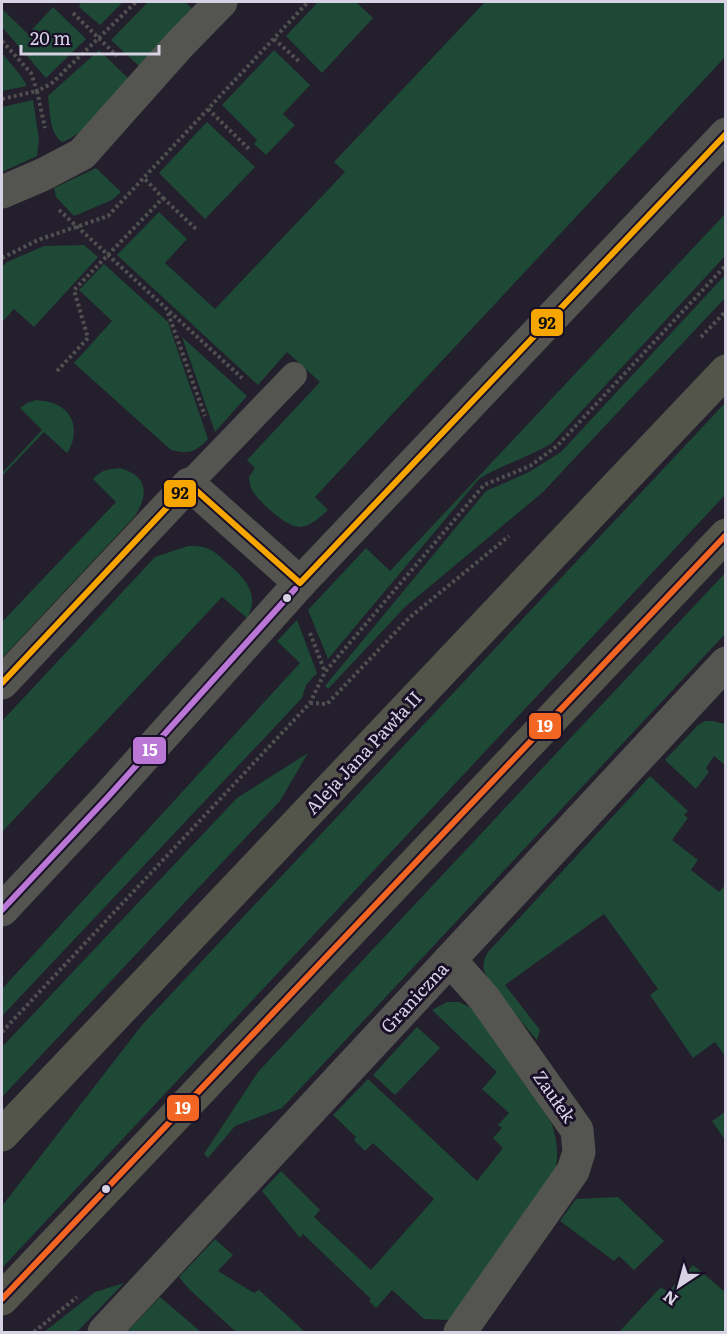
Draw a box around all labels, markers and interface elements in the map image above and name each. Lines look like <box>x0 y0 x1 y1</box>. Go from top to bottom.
scale bar <box>21 18 159 56</box>
text: 20 m <box>30 24 71 51</box>
line badge: 92 <box>530 308 564 337</box>
text: 92 <box>538 310 556 334</box>
line badge: 92 <box>163 479 197 508</box>
text: 92 <box>171 480 189 504</box>
unlabelled marker <box>281 592 293 604</box>
street label: Aleja Jana Pawła II <box>298 684 427 820</box>
line badge: 19 <box>528 712 562 740</box>
text: 19 <box>537 713 553 737</box>
line badge: 15 <box>132 736 167 765</box>
text: 15 <box>142 737 158 761</box>
street label: Graniczna <box>374 955 454 1039</box>
street label: Zaułek <box>527 1064 584 1129</box>
line badge: 19 <box>166 1094 200 1122</box>
text: 19 <box>175 1095 191 1119</box>
unlabelled marker <box>100 1183 112 1195</box>
north arrow <box>649 1256 709 1316</box>
text: N <box>657 1285 682 1313</box>

